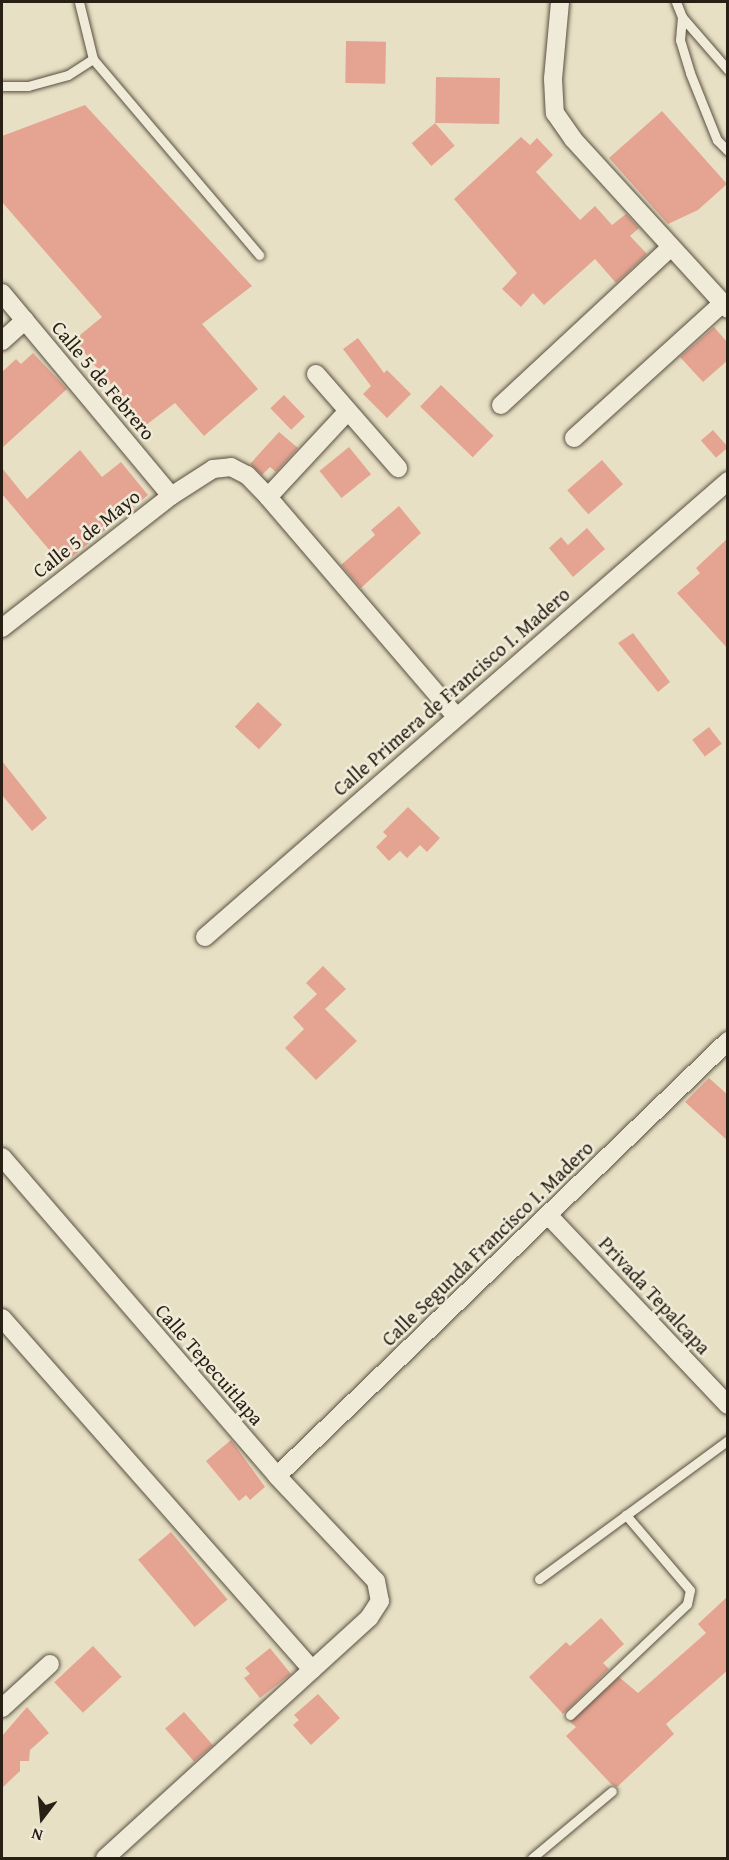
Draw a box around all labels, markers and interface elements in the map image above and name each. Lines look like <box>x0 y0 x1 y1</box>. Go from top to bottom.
street label: Calle 5 de Febrero <box>47 316 161 444</box>
street label: Calle 5 de Mayo <box>28 484 144 582</box>
street label: Calle Primera de Francisco I. Madero <box>328 582 574 800</box>
street label: Calle Segunda Francisco I. Madero <box>376 1135 598 1351</box>
street label: Privada Tepalcapa <box>594 1231 716 1359</box>
street label: Calle Tepecuitlapa <box>151 1298 269 1430</box>
north arrow <box>12 1788 72 1848</box>
text: N <box>29 1822 45 1848</box>

